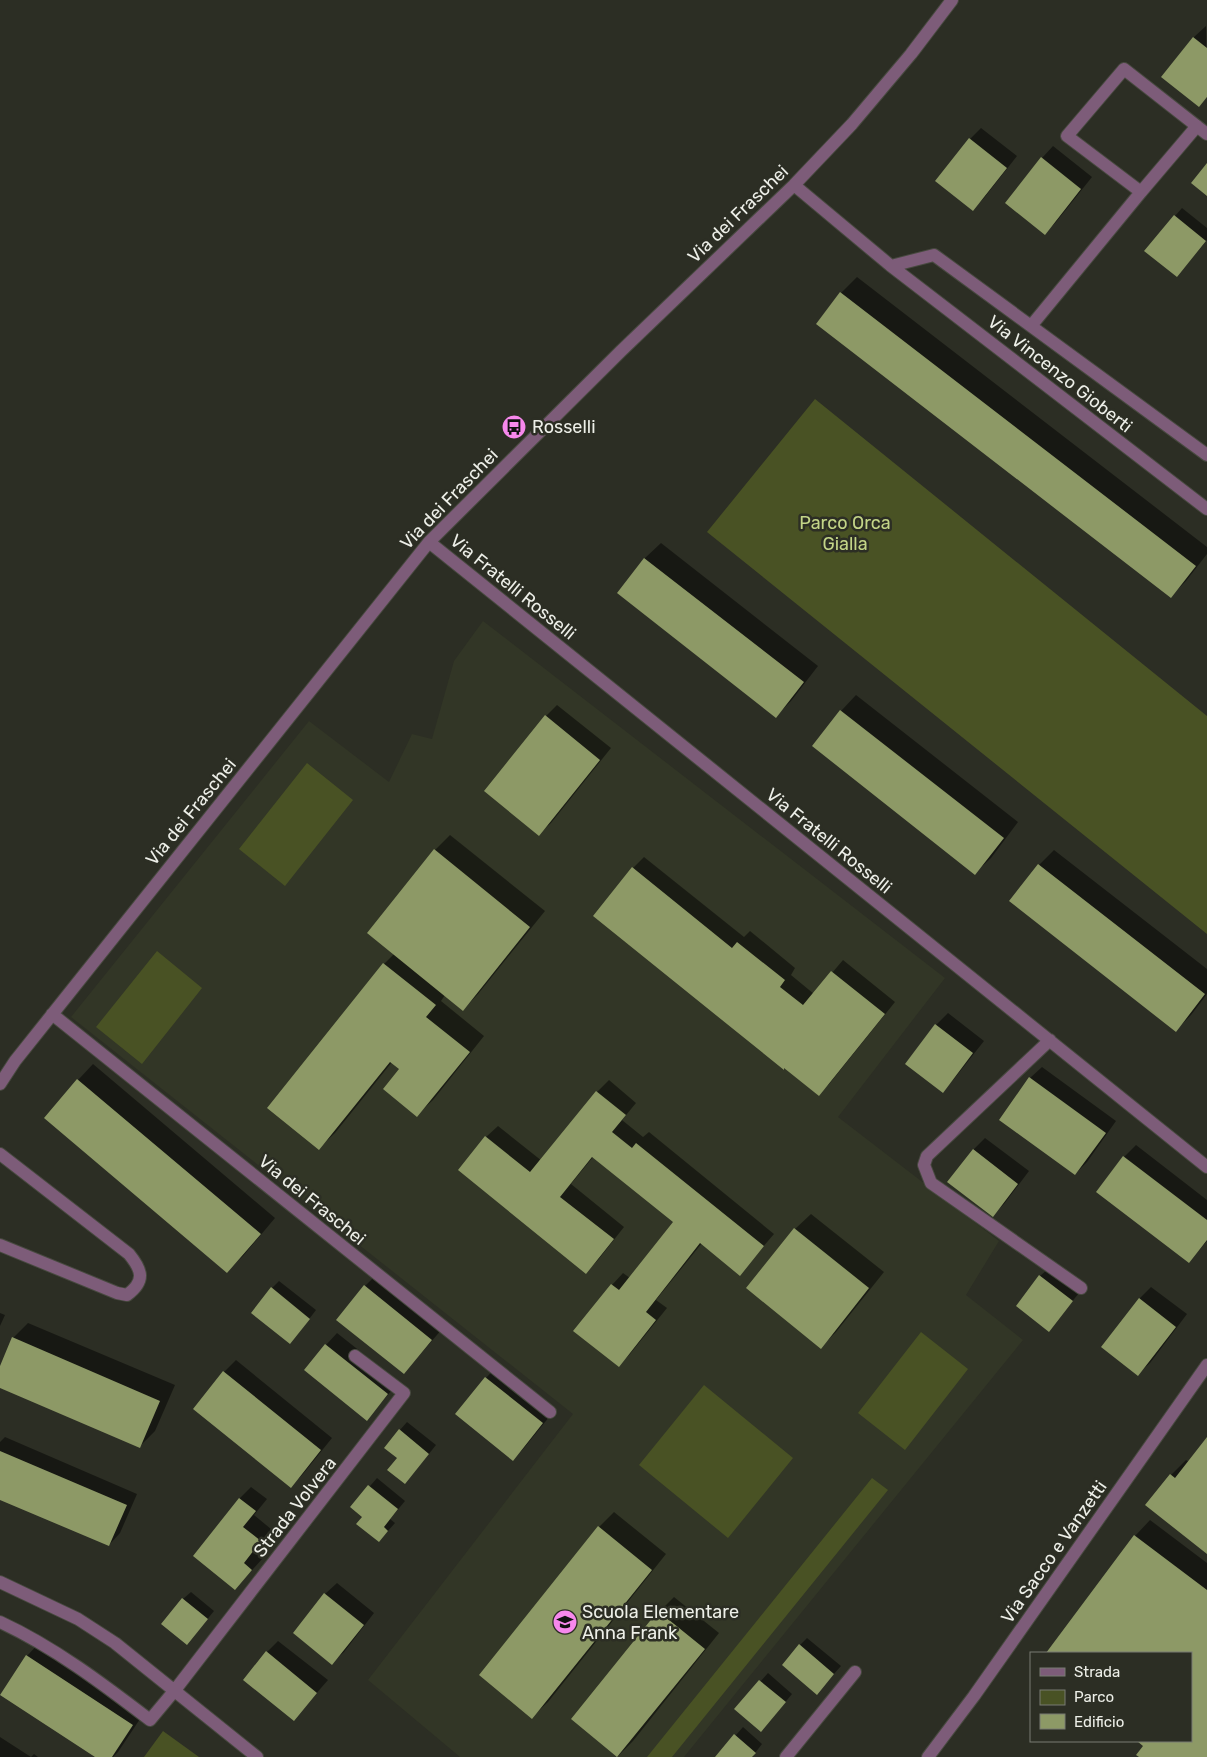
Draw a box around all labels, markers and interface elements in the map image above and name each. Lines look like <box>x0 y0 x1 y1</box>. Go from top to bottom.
street label: Via dei Fraschei <box>683 160 793 268</box>
street label: Via Vincenzo Gioberti <box>983 311 1137 437</box>
bus stop icon: Rosselli <box>501 414 527 440</box>
place label: Rosselli <box>532 416 596 438</box>
street label: Via dei Fraschei <box>395 444 503 554</box>
park label: Parco Orca Gialla <box>799 512 891 555</box>
street label: Via Fratelli Rosselli <box>446 530 580 644</box>
street label: Via dei Fraschei <box>141 754 241 870</box>
street label: Via Fratelli Rosselli <box>762 784 896 898</box>
street label: Via dei Fraschei <box>254 1150 370 1250</box>
street label: Strada Volvera <box>249 1452 341 1562</box>
street label: Via Sacco e Vanzetti <box>996 1476 1112 1628</box>
place label: Scuola Elementare Anna Frank <box>582 1601 739 1644</box>
school or university icon: Scuola Elementare Anna Frank <box>552 1609 578 1635</box>
legend <box>1030 1652 1192 1742</box>
text: Strada <box>1074 1663 1120 1681</box>
text: Parco <box>1074 1688 1114 1706</box>
text: Edificio <box>1074 1713 1124 1731</box>

